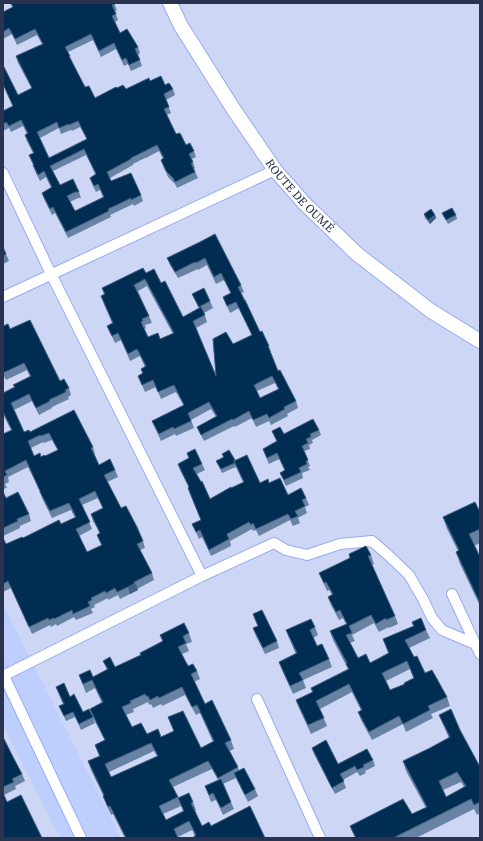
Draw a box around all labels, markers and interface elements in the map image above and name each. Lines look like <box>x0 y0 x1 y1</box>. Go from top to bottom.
street label: ROUTE DE OUMÉ <box>262 156 338 236</box>

